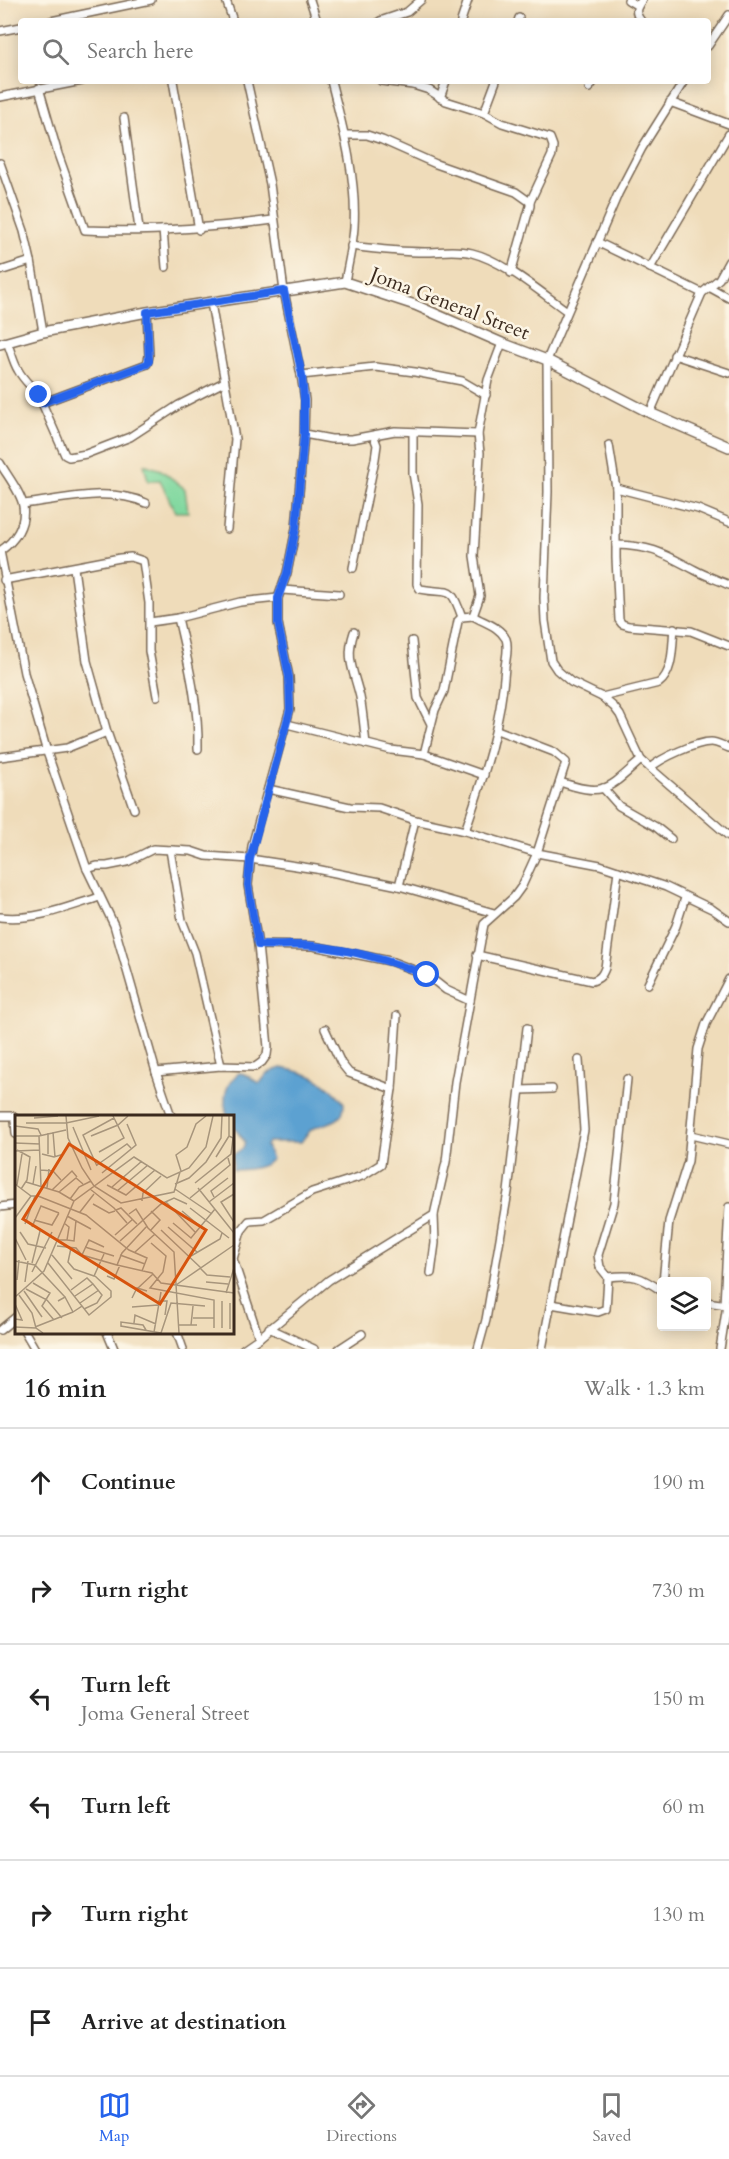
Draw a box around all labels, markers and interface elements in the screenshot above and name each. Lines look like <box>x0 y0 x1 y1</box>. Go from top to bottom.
search box <box>18 18 711 84</box>
icon: search <box>39 35 72 68</box>
text: Search here <box>87 36 194 66</box>
street label: Joma General Street <box>364 260 534 346</box>
route end <box>25 381 51 407</box>
route start <box>413 961 439 987</box>
inset map <box>15 1115 234 1334</box>
map controls <box>657 1277 711 1331</box>
button: layers <box>657 1277 711 1331</box>
text: 16 min <box>24 1371 107 1406</box>
text: Walk · 1.3 km <box>584 1375 705 1402</box>
icon: ahead <box>24 1466 57 1499</box>
text: Continue <box>81 1467 176 1497</box>
text: 190 m <box>652 1469 705 1496</box>
icon: right <box>24 1574 57 1607</box>
text: Turn right <box>81 1575 188 1605</box>
text: 730 m <box>652 1577 705 1604</box>
text: Turn left <box>81 1670 170 1700</box>
icon: left <box>24 1682 57 1715</box>
text: 150 m <box>652 1685 705 1712</box>
text: Joma General Street <box>81 1700 249 1727</box>
icon: left <box>24 1790 57 1823</box>
text: Turn left <box>81 1791 170 1821</box>
text: 60 m <box>662 1793 705 1820</box>
icon: right <box>24 1898 57 1931</box>
text: Turn right <box>81 1899 188 1929</box>
text: 130 m <box>652 1901 705 1928</box>
icon: arrive <box>24 2006 57 2039</box>
text: Arrive at destination <box>81 2007 286 2037</box>
tab: Map <box>98 2089 131 2147</box>
tab: Directions <box>326 2089 397 2147</box>
tab: Saved <box>592 2089 631 2147</box>

